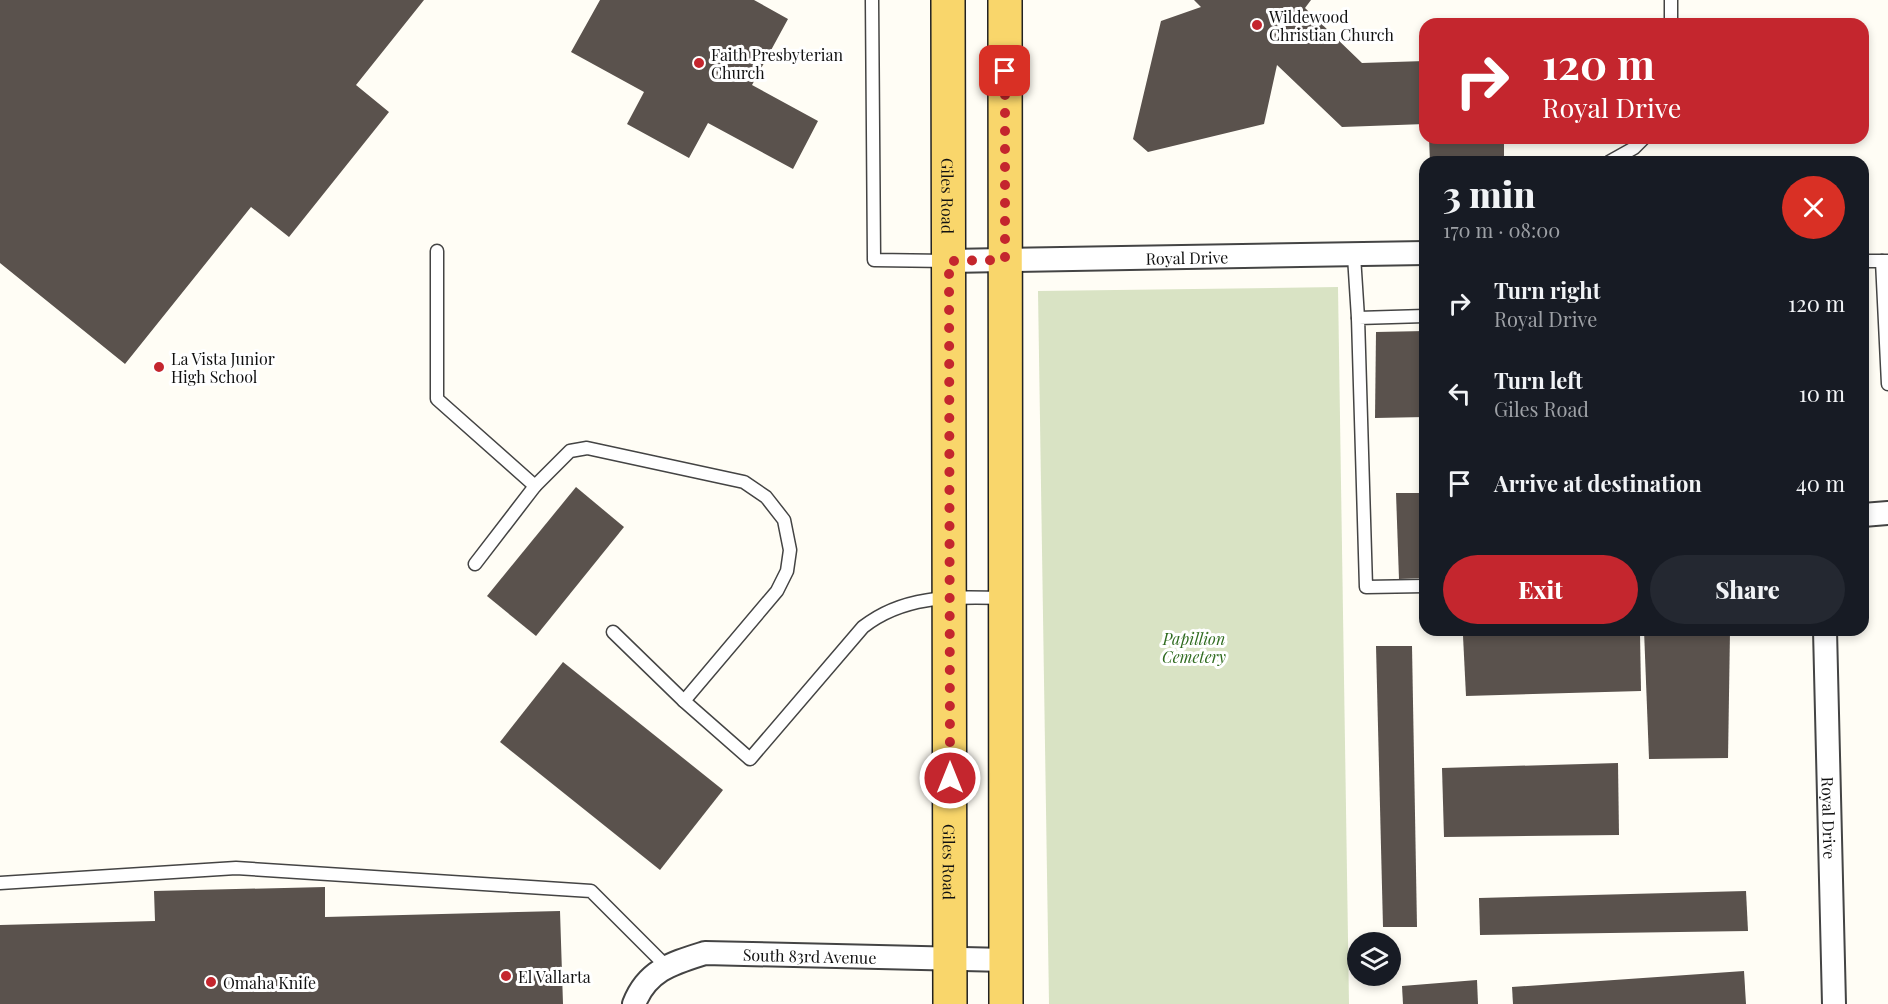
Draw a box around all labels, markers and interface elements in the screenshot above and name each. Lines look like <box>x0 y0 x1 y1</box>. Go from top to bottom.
place label: Wildewood Christian Church <box>1268 6 1395 45</box>
marker: Wildewood Christian Church <box>1250 18 1264 32</box>
text: 120 m <box>1542 35 1655 91</box>
icon: right <box>1443 42 1521 120</box>
place label: Faith Presbyterian Church <box>711 44 843 83</box>
pin <box>979 45 1030 96</box>
icon: arrive <box>988 54 1021 87</box>
marker: Faith Presbyterian Church <box>692 56 706 70</box>
text: Royal Drive <box>1542 89 1681 125</box>
street label: Giles Road <box>938 158 959 234</box>
text: 3 min <box>1443 169 1536 217</box>
button: close <box>1782 176 1845 239</box>
text: 170 m · 08:00 <box>1443 216 1560 243</box>
street label: Royal Drive <box>1145 246 1228 268</box>
text: Turn right <box>1494 275 1600 305</box>
icon: right <box>1443 287 1476 320</box>
text: 120 m <box>1788 288 1845 318</box>
text: Royal Drive <box>1494 305 1597 332</box>
place label: La Vista Junior High School <box>171 348 275 387</box>
marker: La Vista Junior High School <box>152 360 166 374</box>
text: Turn left <box>1494 365 1583 395</box>
icon: left <box>1443 377 1476 410</box>
text: 10 m <box>1799 378 1845 408</box>
text: Giles Road <box>1494 395 1589 422</box>
icon: arrive <box>1443 467 1476 500</box>
text: Arrive at destination <box>1494 468 1702 498</box>
text: 40 m <box>1796 468 1845 498</box>
button: Exit <box>1443 555 1638 624</box>
button: Share <box>1650 555 1845 624</box>
park label: Papillion Cemetery <box>1162 628 1226 667</box>
position arrow <box>918 746 982 810</box>
street label: Royal Drive <box>1818 776 1841 860</box>
street label: Giles Road <box>939 824 960 900</box>
map controls <box>1347 932 1401 986</box>
button: layers <box>1347 932 1401 986</box>
street label: South 83rd Avenue <box>743 943 877 967</box>
place label: El Vallarta <box>518 966 591 987</box>
marker: El Vallarta <box>499 969 513 983</box>
place label: Omaha Knife <box>223 972 316 993</box>
marker: Omaha Knife <box>204 975 218 989</box>

